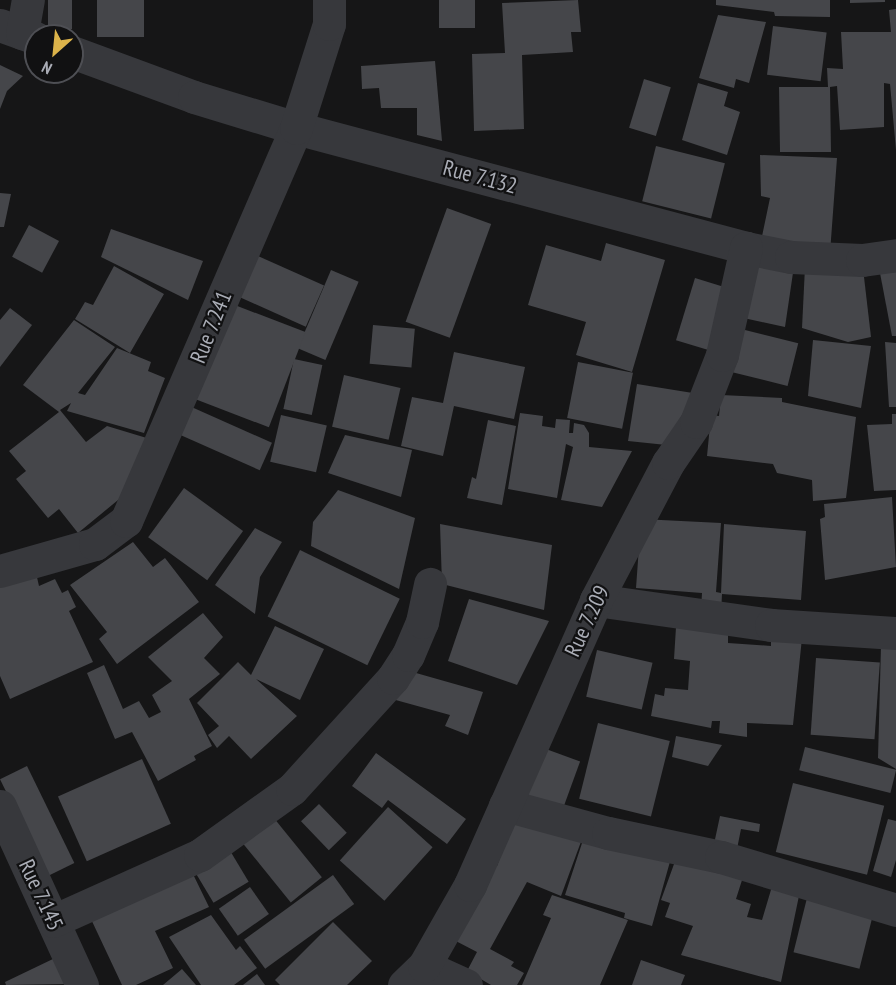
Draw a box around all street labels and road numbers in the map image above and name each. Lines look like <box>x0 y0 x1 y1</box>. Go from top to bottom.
street label: Rue 7.132 <box>440 154 520 200</box>
street label: Rue 7.241 <box>185 287 237 367</box>
street label: Rue 7.209 <box>559 581 615 661</box>
street label: Rue 7.145 <box>13 855 69 935</box>

